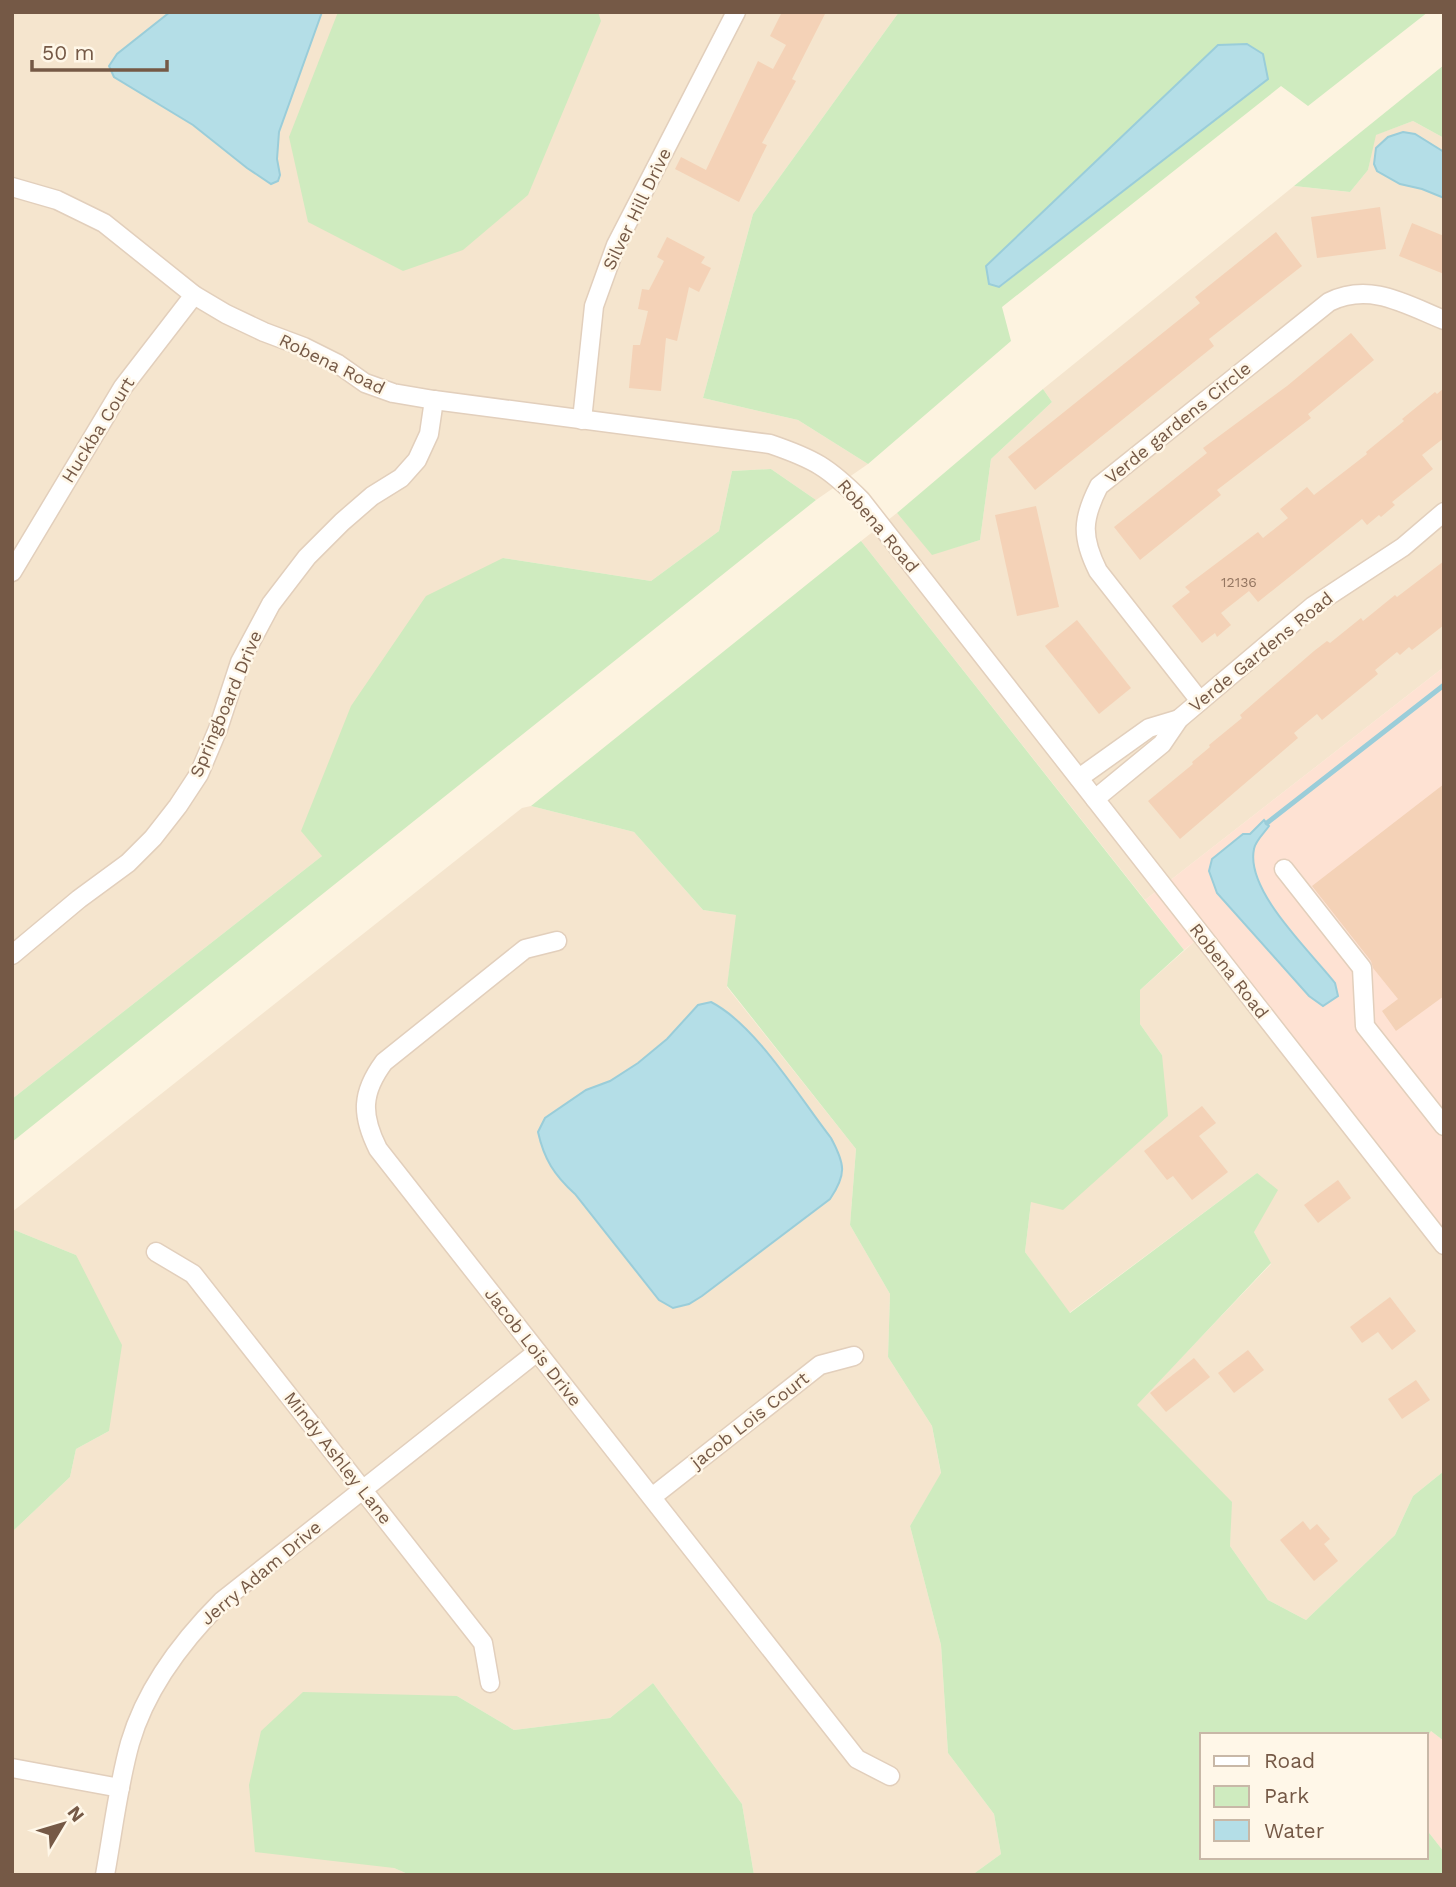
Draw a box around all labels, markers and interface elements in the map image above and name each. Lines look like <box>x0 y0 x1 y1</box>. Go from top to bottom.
scale bar <box>32 28 166 72</box>
text: 50 m <box>42 40 94 65</box>
street label: Silver Hill Drive <box>598 144 675 273</box>
street label: Robena Road <box>276 329 389 398</box>
street label: Verde gardens Circle <box>1101 357 1255 488</box>
street label: Huckba Court <box>57 373 139 486</box>
street label: Robena Road <box>833 475 923 577</box>
house number: 12136 <box>1221 574 1257 590</box>
street label: Verde Gardens Road <box>1185 587 1337 716</box>
street label: Springboard Drive <box>185 627 266 780</box>
street label: Robena Road <box>1186 919 1273 1023</box>
street label: Jacob Lois Drive <box>481 1283 586 1410</box>
street label: jacob Lois Court <box>685 1367 813 1473</box>
street label: Mindy Ashley Lane <box>280 1387 397 1528</box>
street label: Jerry Adam Drive <box>196 1516 325 1629</box>
legend <box>1200 1733 1428 1859</box>
text: Road <box>1264 1748 1315 1773</box>
text: Park <box>1264 1783 1309 1808</box>
north arrow <box>28 1789 98 1859</box>
text: N <box>63 1801 89 1826</box>
text: Water <box>1264 1818 1325 1843</box>

